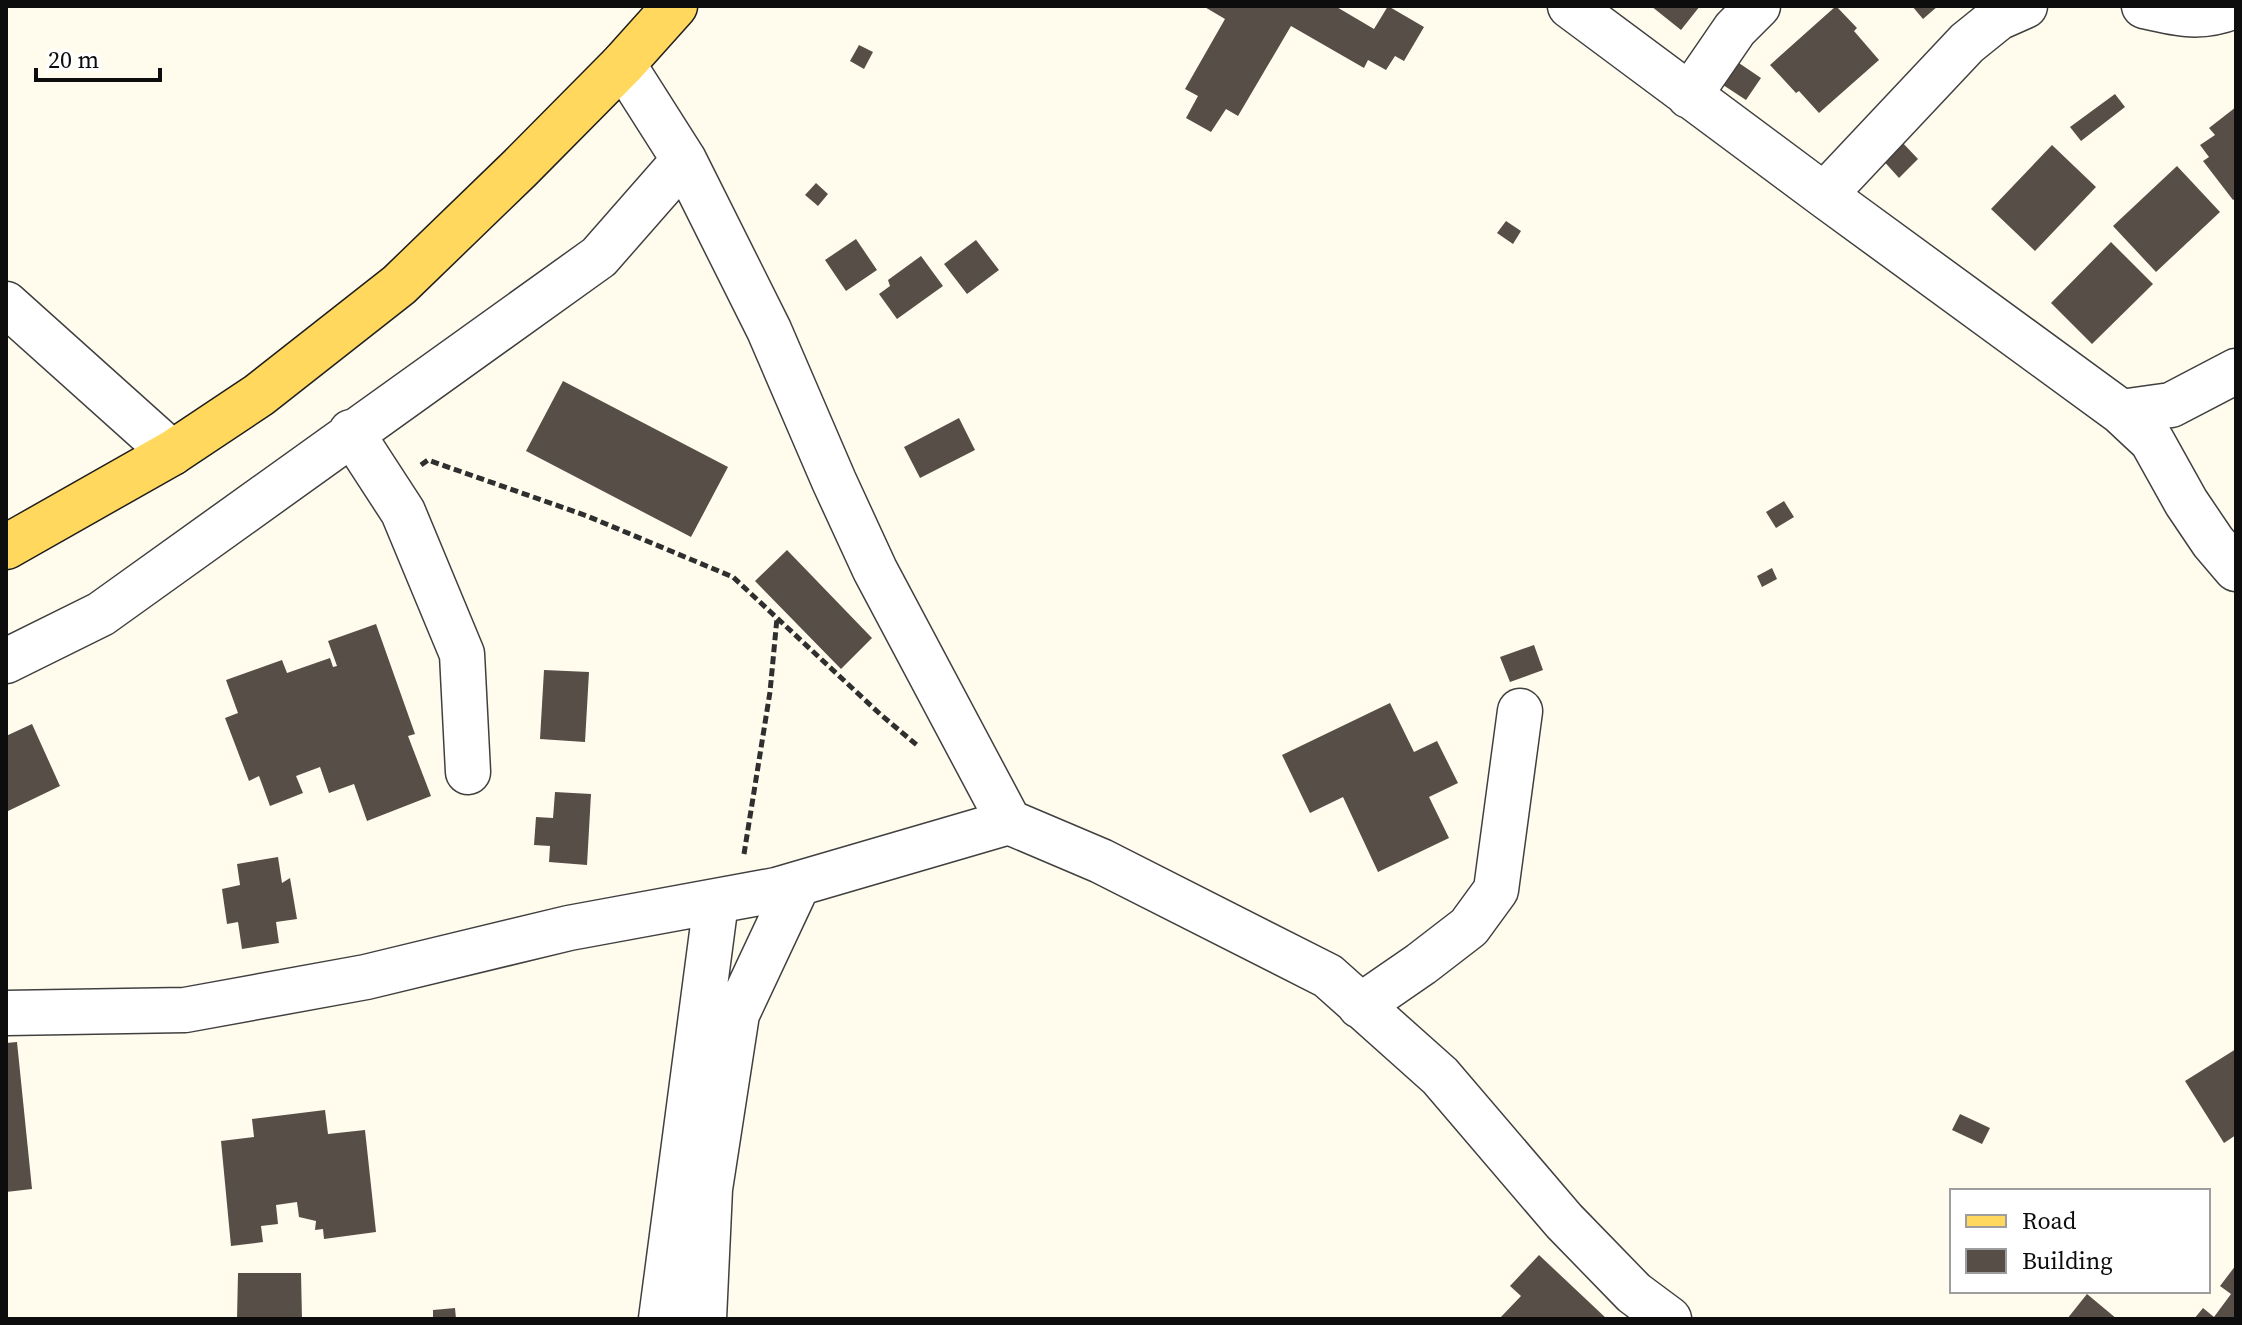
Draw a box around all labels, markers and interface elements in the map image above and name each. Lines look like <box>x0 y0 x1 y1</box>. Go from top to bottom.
scale bar <box>36 32 160 82</box>
text: 20 m <box>48 43 99 76</box>
legend <box>1950 1189 2210 1293</box>
text: Road <box>2022 1204 2077 1237</box>
text: Building <box>2022 1244 2113 1277</box>

